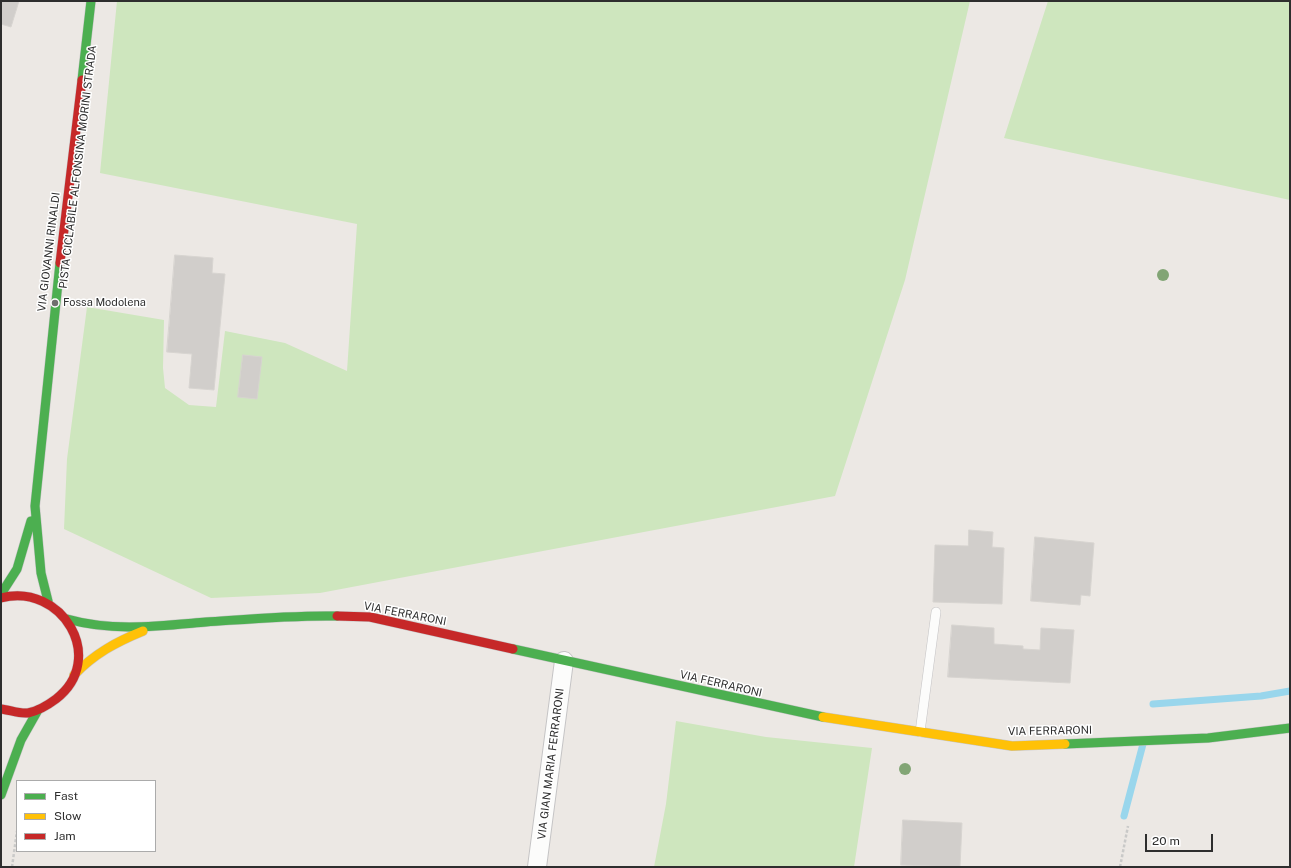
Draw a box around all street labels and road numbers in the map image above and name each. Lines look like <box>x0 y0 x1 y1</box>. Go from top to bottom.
street label: PISTA CICLABILE ALFONSINA MORINI STRADA <box>57 44 99 290</box>
street label: VIA GIOVANNI RINALDI <box>35 192 63 312</box>
street label: VIA FERRARONI <box>363 600 447 628</box>
street label: VIA FERRARONI <box>679 668 763 700</box>
street label: VIA GIAN MARIA FERRARONI <box>535 688 567 840</box>
street label: VIA FERRARONI <box>1008 724 1092 738</box>

